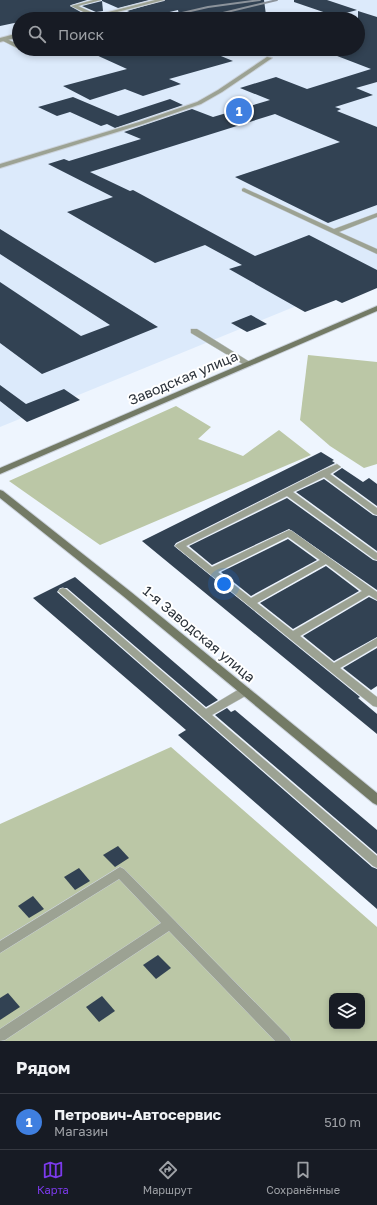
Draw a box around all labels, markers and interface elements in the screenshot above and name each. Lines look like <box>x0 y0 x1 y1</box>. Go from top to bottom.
search box <box>12 12 365 56</box>
icon: search <box>26 23 48 45</box>
text: Поиск <box>58 25 104 43</box>
pin: 1 <box>226 96 252 126</box>
street label: Заводская улица <box>125 347 240 408</box>
your location <box>214 574 234 594</box>
street label: 1-я Заводская улица <box>140 582 259 685</box>
map controls <box>329 993 365 1029</box>
button: layers <box>329 993 365 1029</box>
text: Рядом <box>16 1057 70 1078</box>
text: Петрович-Автосервис <box>54 1105 221 1123</box>
text: 1 <box>26 1114 32 1130</box>
text: 510 m <box>324 1114 361 1130</box>
text: Магазин <box>54 1123 108 1139</box>
tab: Карта <box>37 1159 69 1196</box>
tab: Маршрут <box>143 1159 192 1196</box>
tab: Сохранённые <box>266 1159 340 1196</box>

